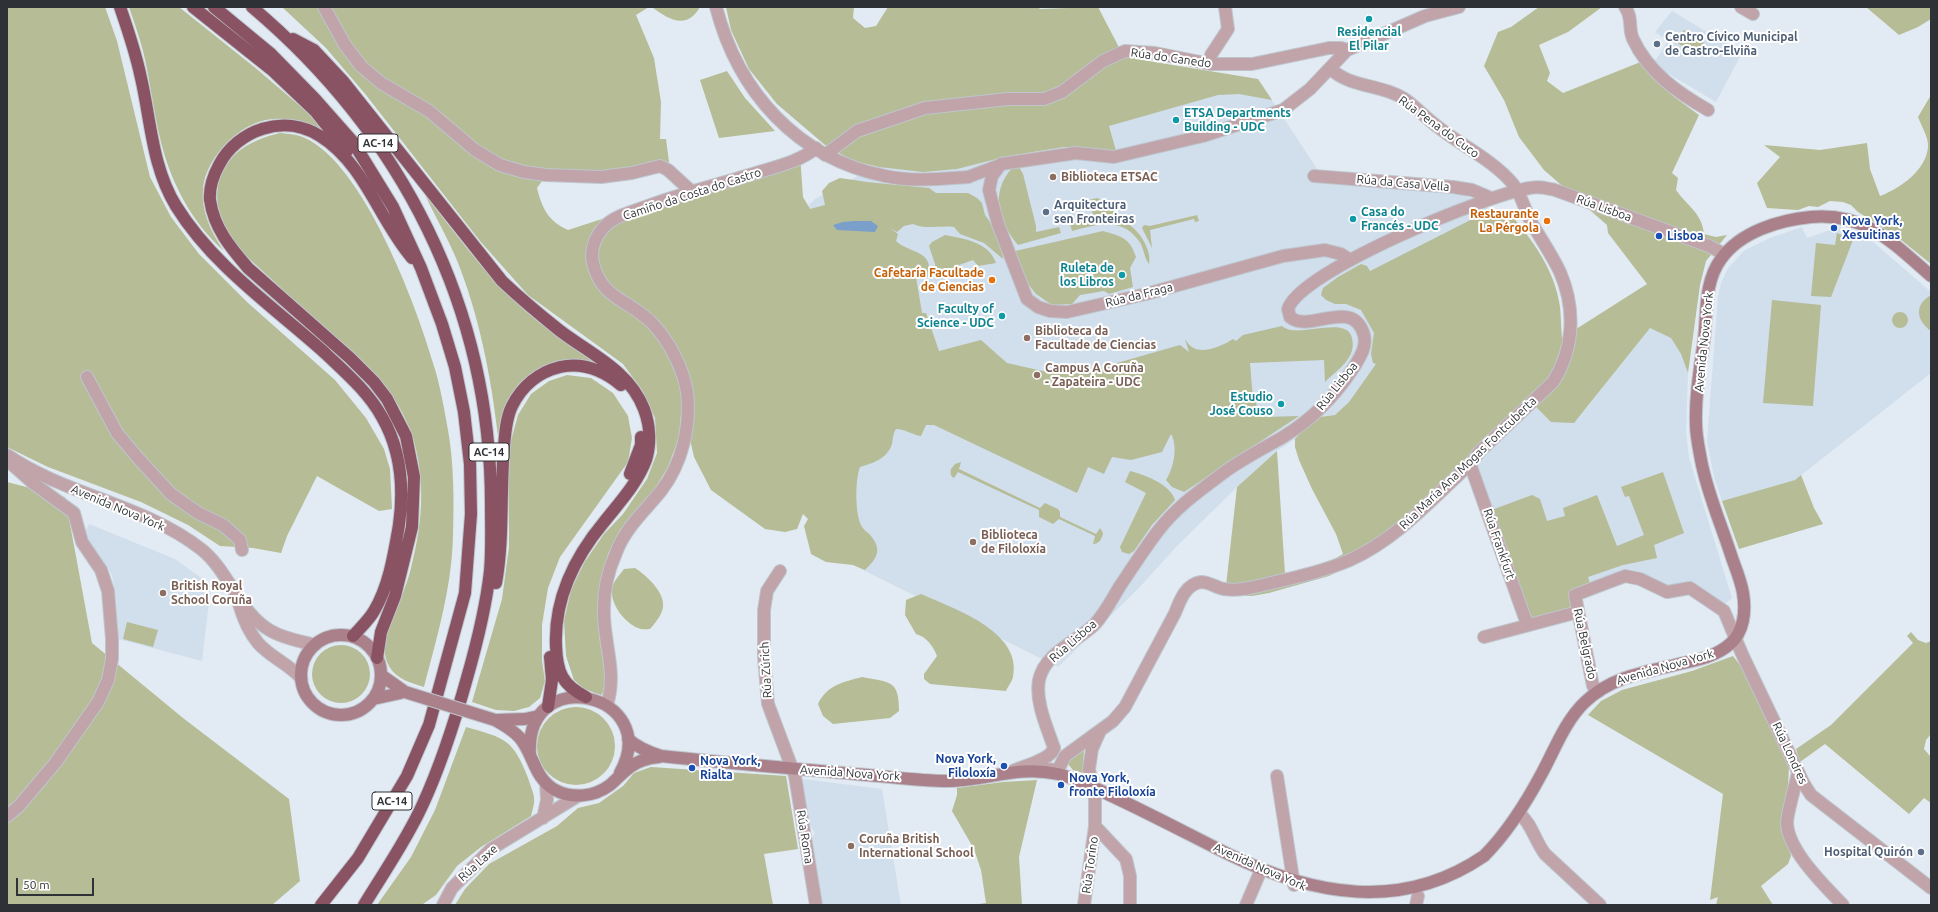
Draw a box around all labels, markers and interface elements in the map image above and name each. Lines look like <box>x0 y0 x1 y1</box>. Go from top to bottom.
marker: Residencial El Pilar <box>1364 14 1374 24</box>
place label: Residencial El Pilar <box>1337 25 1401 53</box>
place label: Centro Cívico Municipal de Castro-Elviña <box>1665 30 1798 58</box>
marker: Centro Cívico Municipal de Castro-Elviña <box>1652 39 1662 49</box>
street label: Rúa do Canedo <box>1130 45 1212 71</box>
street label: Rúa Pena do Cuco <box>1396 93 1482 161</box>
place label: ETSA Departments Building - UDC <box>1184 106 1291 134</box>
marker: ETSA Departments Building - UDC <box>1171 115 1181 125</box>
road number: AC-14 <box>358 134 398 152</box>
street label: Camiño da Costa do Castro <box>621 165 763 223</box>
place label: Biblioteca ETSAC <box>1061 170 1158 184</box>
marker: Biblioteca ETSAC <box>1048 172 1058 182</box>
street label: Rúa da Casa Vella <box>1356 172 1450 194</box>
street label: Rúa Lisboa <box>1574 191 1634 225</box>
place label: Arquitectura sen Fronteiras <box>1054 198 1134 226</box>
place label: Casa do Francés - UDC <box>1361 205 1439 233</box>
marker: Arquitectura sen Fronteiras <box>1041 207 1051 217</box>
place label: Restaurante La Pérgola <box>1470 207 1539 235</box>
marker: Casa do Francés - UDC <box>1348 214 1358 224</box>
place label: Nova York, Xesuitinas <box>1842 214 1902 242</box>
marker: Restaurante La Pérgola <box>1542 216 1552 226</box>
marker: Nova York, Xesuitinas <box>1829 223 1839 233</box>
place label: Lisboa <box>1667 229 1704 243</box>
marker: Lisboa <box>1654 231 1664 241</box>
place label: Ruleta de los Libros <box>1060 261 1114 289</box>
place label: Cafetaría Facultade de Ciencias <box>874 266 984 294</box>
marker: Ruleta de los Libros <box>1117 270 1127 280</box>
marker: Cafetaría Facultade de Ciencias <box>987 275 997 285</box>
street label: Rúa da Fraga <box>1104 280 1174 310</box>
street label: Avenida Nova York <box>1692 291 1716 393</box>
place label: Faculty of Science - UDC <box>917 302 994 330</box>
marker: Faculty of Science - UDC <box>997 311 1007 321</box>
place label: Biblioteca da Facultade de Ciencias <box>1035 324 1156 352</box>
marker: Biblioteca da Facultade de Ciencias <box>1022 333 1032 343</box>
street label: Rúa Lisboa <box>1313 359 1361 413</box>
place label: Campus A Coruña - Zapateira - UDC <box>1045 361 1144 389</box>
marker: Campus A Coruña - Zapateira - UDC <box>1032 370 1042 380</box>
place label: Estudio José Couso <box>1209 390 1273 418</box>
street label: Rúa María Ana Mogas Fontcuberta <box>1397 394 1539 532</box>
marker: Estudio José Couso <box>1276 399 1286 409</box>
road number: AC-14 <box>469 443 509 461</box>
street label: Avenida Nova York <box>69 482 167 534</box>
street label: Rúa Frankfurt <box>1480 507 1518 581</box>
place label: Biblioteca de Filoloxía <box>981 528 1046 556</box>
marker: Biblioteca de Filoloxía <box>968 537 978 547</box>
place label: British Royal School Coruña <box>171 579 252 607</box>
marker: British Royal School Coruña <box>158 588 168 598</box>
street label: Rúa Belgrado <box>1570 607 1600 681</box>
street label: Rúa Lisboa <box>1047 617 1099 665</box>
street label: Rúa Zúrich <box>757 641 775 699</box>
street label: Avenida Nova York <box>1615 646 1715 688</box>
street label: Rúa Londres <box>1769 720 1811 786</box>
place label: Nova York, Filoloxía <box>936 752 996 780</box>
place label: Nova York, Rialta <box>700 754 760 782</box>
marker: Nova York, Filoloxía <box>999 761 1009 771</box>
street label: Avenida Nova York <box>800 762 900 784</box>
marker: Nova York, Rialta <box>687 763 697 773</box>
place label: Nova York, fronte Filoloxía <box>1069 771 1156 799</box>
marker: Nova York, fronte Filoloxía <box>1056 780 1066 790</box>
road number: AC-14 <box>372 792 412 810</box>
street label: Rúa Roma <box>794 809 816 865</box>
place label: Coruña British International School <box>859 832 974 860</box>
street label: Rúa Torino <box>1079 835 1101 895</box>
street label: Avenida Nova York <box>1211 840 1309 894</box>
marker: Coruña British International School <box>846 841 856 851</box>
street label: Rúa Laxe <box>455 842 501 884</box>
place label: Hospital Quirón <box>1824 845 1913 859</box>
marker: Hospital Quirón <box>1916 847 1926 857</box>
scale bar <box>18 870 96 896</box>
text: 50 m <box>23 878 50 891</box>

